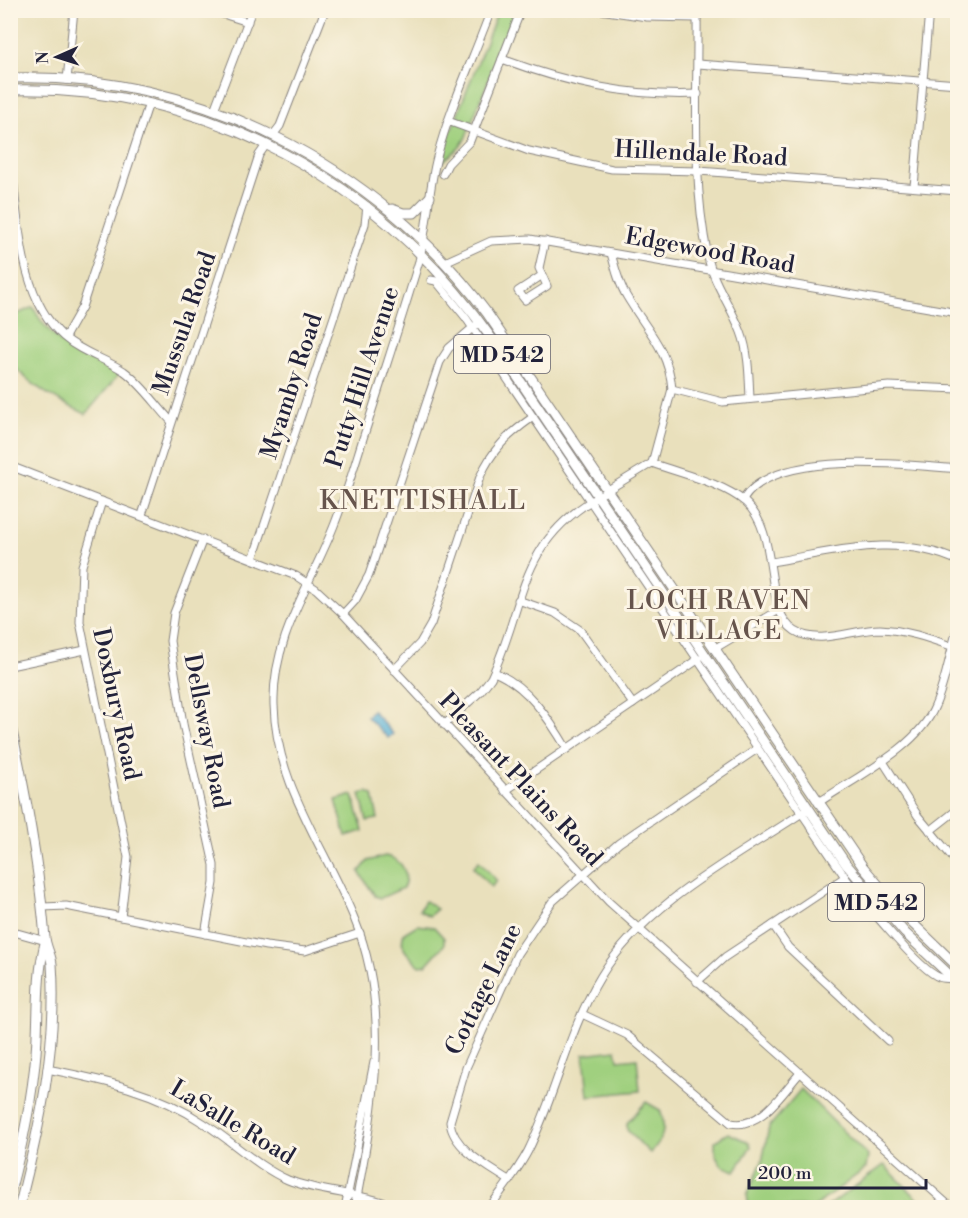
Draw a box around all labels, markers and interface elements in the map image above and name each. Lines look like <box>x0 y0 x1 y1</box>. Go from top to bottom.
north arrow <box>27 27 87 87</box>
text: N <box>33 51 53 65</box>
street label: Hillendale Road <box>614 134 789 174</box>
street label: Edgewood Road <box>623 221 797 281</box>
street label: Mussula Road <box>146 247 224 399</box>
street label: Putty Hill Avenue <box>319 283 406 472</box>
street label: Myamby Road <box>254 309 330 463</box>
road number: MD 542 <box>454 335 550 373</box>
district label: KNETTISHALL <box>320 485 526 517</box>
district label: LOCH RAVEN VILLAGE <box>626 585 812 647</box>
street label: Doxbury Road <box>85 625 147 783</box>
street label: Dellsway Road <box>176 651 236 811</box>
street label: Pleasant Plains Road <box>432 686 609 873</box>
road number: MD 542 <box>828 883 924 921</box>
street label: Cottage Lane <box>439 919 529 1060</box>
street label: LaSalle Road <box>164 1074 301 1172</box>
scale bar <box>749 1152 926 1190</box>
text: 200 m <box>758 1162 812 1185</box>

